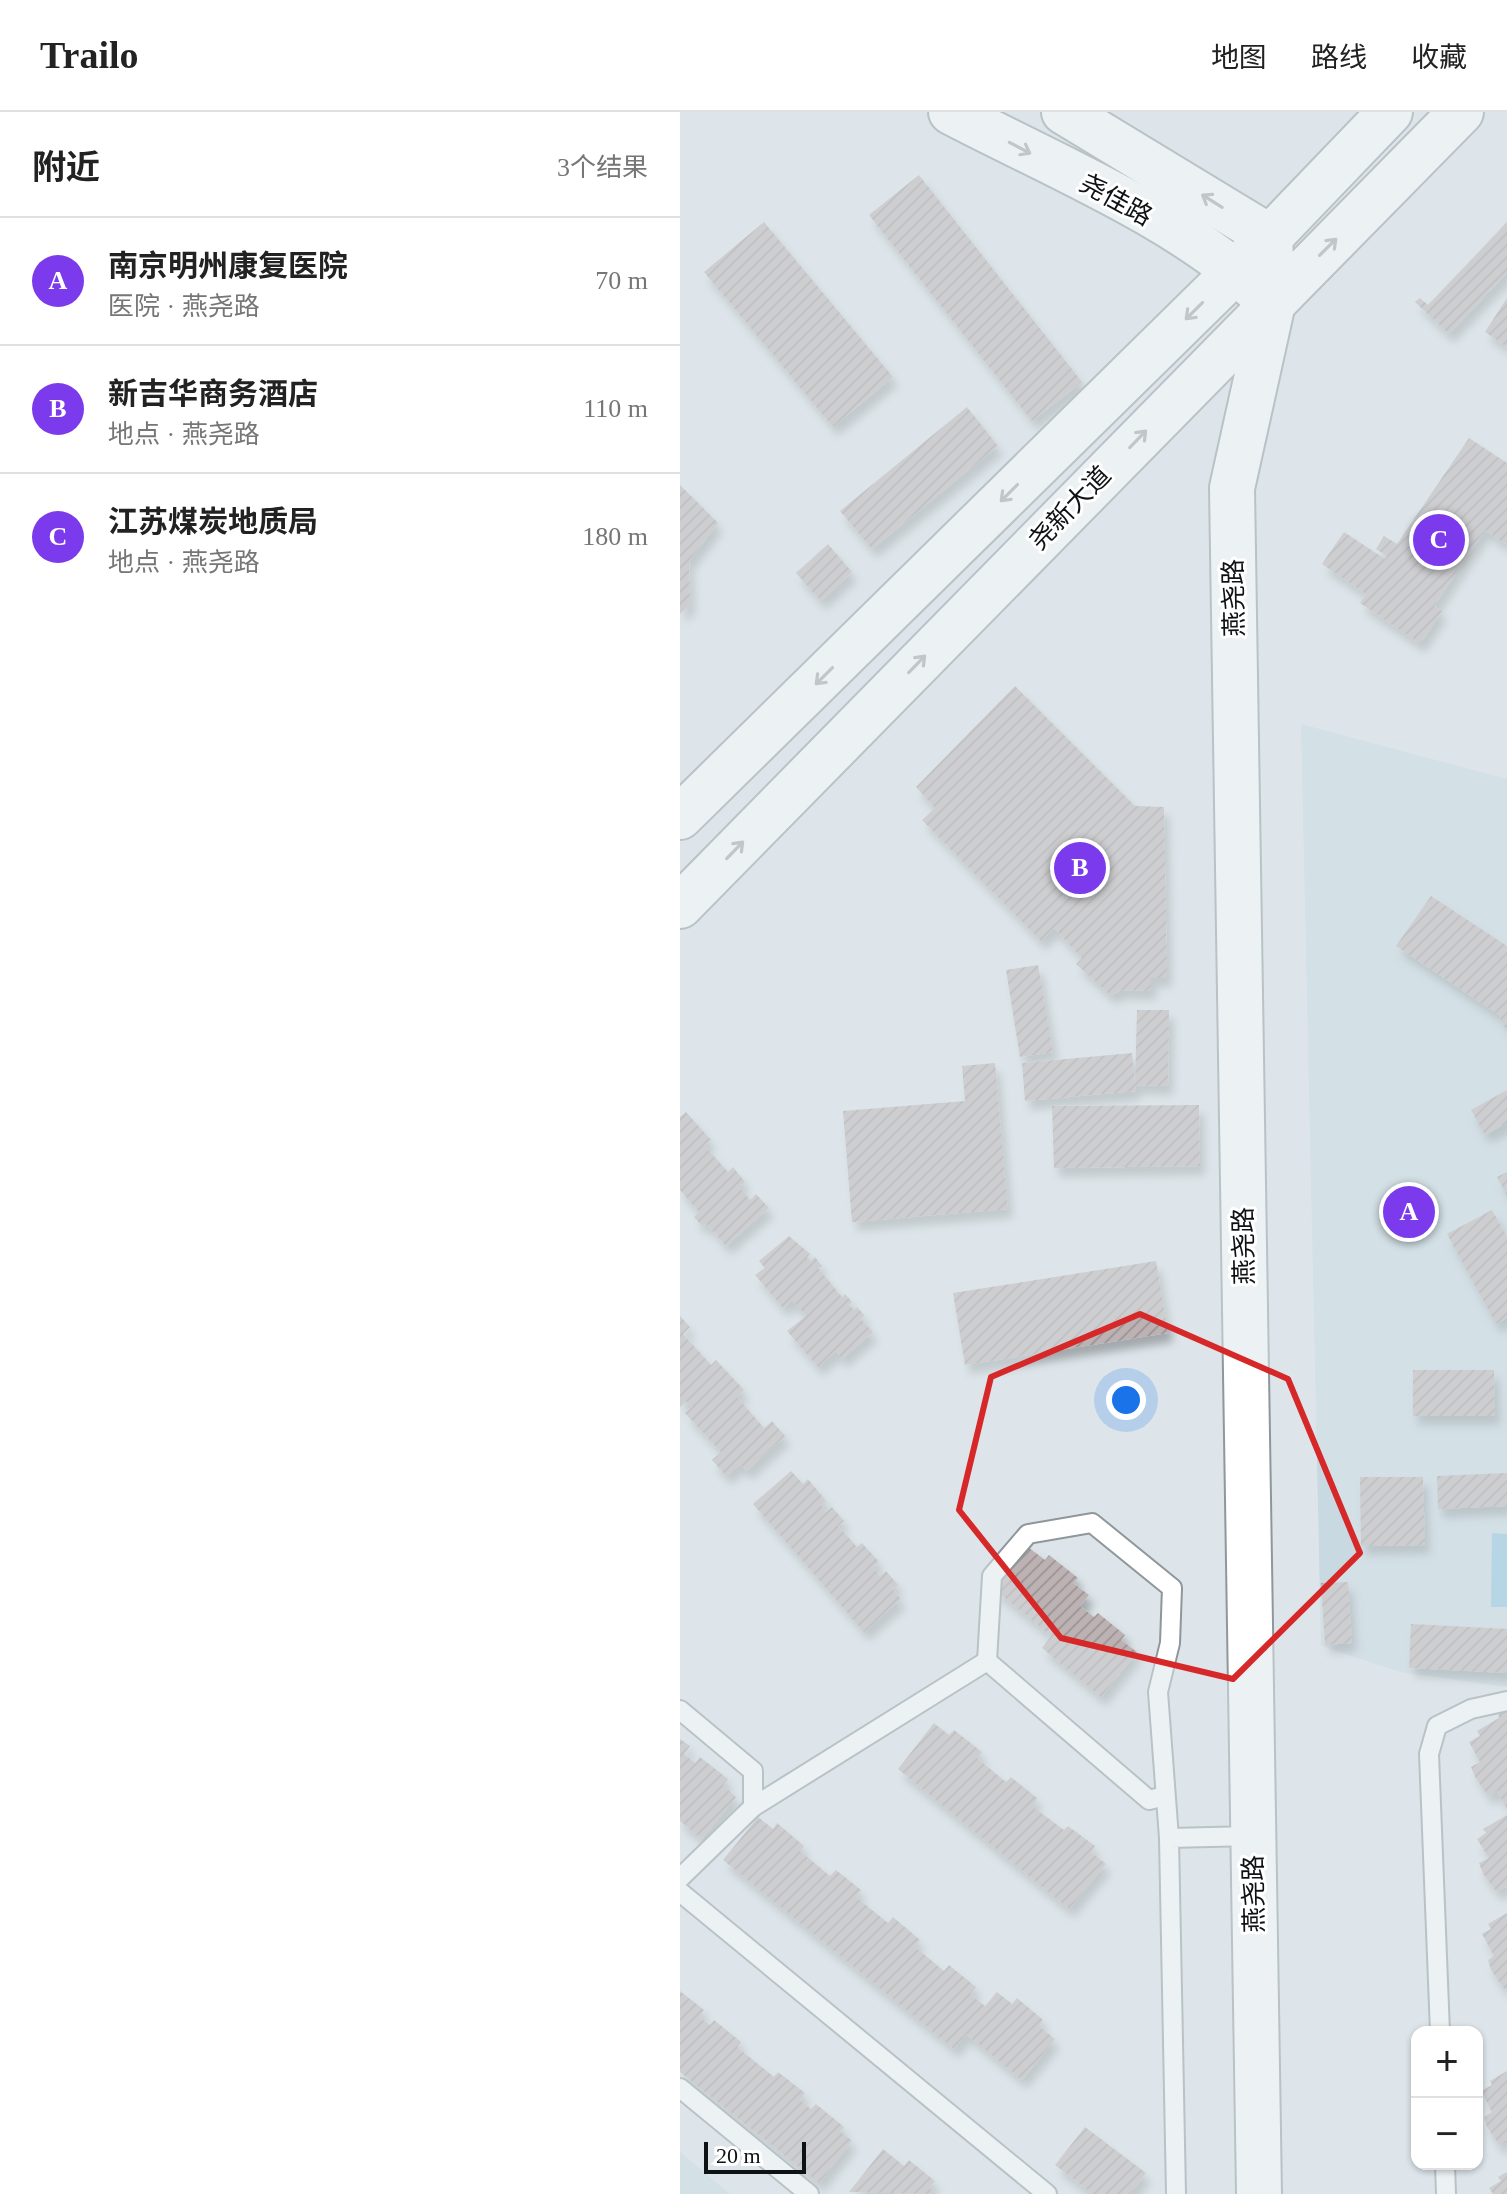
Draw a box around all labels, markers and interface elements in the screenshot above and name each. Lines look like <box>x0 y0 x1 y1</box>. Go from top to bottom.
text: Trailo <box>40 34 139 76</box>
text: 地图 <box>1211 42 1267 73</box>
text: 路线 <box>1311 42 1367 73</box>
text: 收藏 <box>1411 42 1467 73</box>
one-way arrow <box>1008 141 1032 157</box>
text: 附近 <box>32 149 100 186</box>
text: 3个结果 <box>557 153 648 182</box>
street label: 尧佳路 <box>1075 168 1157 232</box>
one-way arrow <box>1201 192 1224 208</box>
one-way arrow <box>1318 237 1337 257</box>
text: 南京明州康复医院 <box>108 249 348 282</box>
text: A <box>49 266 67 295</box>
text: 70 m <box>595 266 648 295</box>
text: 医院 · 燕尧路 <box>108 292 260 321</box>
one-way arrow <box>1185 301 1204 320</box>
text: 新吉华商务酒店 <box>108 377 318 410</box>
text: B <box>49 394 67 423</box>
text: 110 m <box>583 394 648 423</box>
text: 地点 · 燕尧路 <box>108 420 260 449</box>
one-way arrow <box>1128 430 1147 449</box>
street label: 尧新大道 <box>1023 461 1117 555</box>
one-way arrow <box>999 484 1019 503</box>
text: 江苏煤炭地质局 <box>108 505 318 538</box>
pin: C <box>1413 510 1465 570</box>
text: C <box>49 522 67 551</box>
text: 180 m <box>582 522 648 551</box>
text: 地点 · 燕尧路 <box>108 548 260 577</box>
street label: 燕尧路 <box>1219 559 1249 637</box>
one-way arrow <box>907 654 926 674</box>
one-way arrow <box>815 666 834 685</box>
pin: B <box>1054 838 1106 898</box>
one-way arrow <box>725 840 744 860</box>
pin: A <box>1383 1182 1435 1242</box>
street label: 燕尧路 <box>1229 1207 1259 1285</box>
your location <box>1106 1380 1146 1420</box>
street label: 燕尧路 <box>1239 1855 1269 1933</box>
map controls <box>1411 2026 1483 2170</box>
button: + <box>1411 2026 1483 2098</box>
button: − <box>1411 2098 1483 2170</box>
scale bar <box>704 2138 806 2174</box>
text: 20 m <box>716 2143 761 2168</box>

